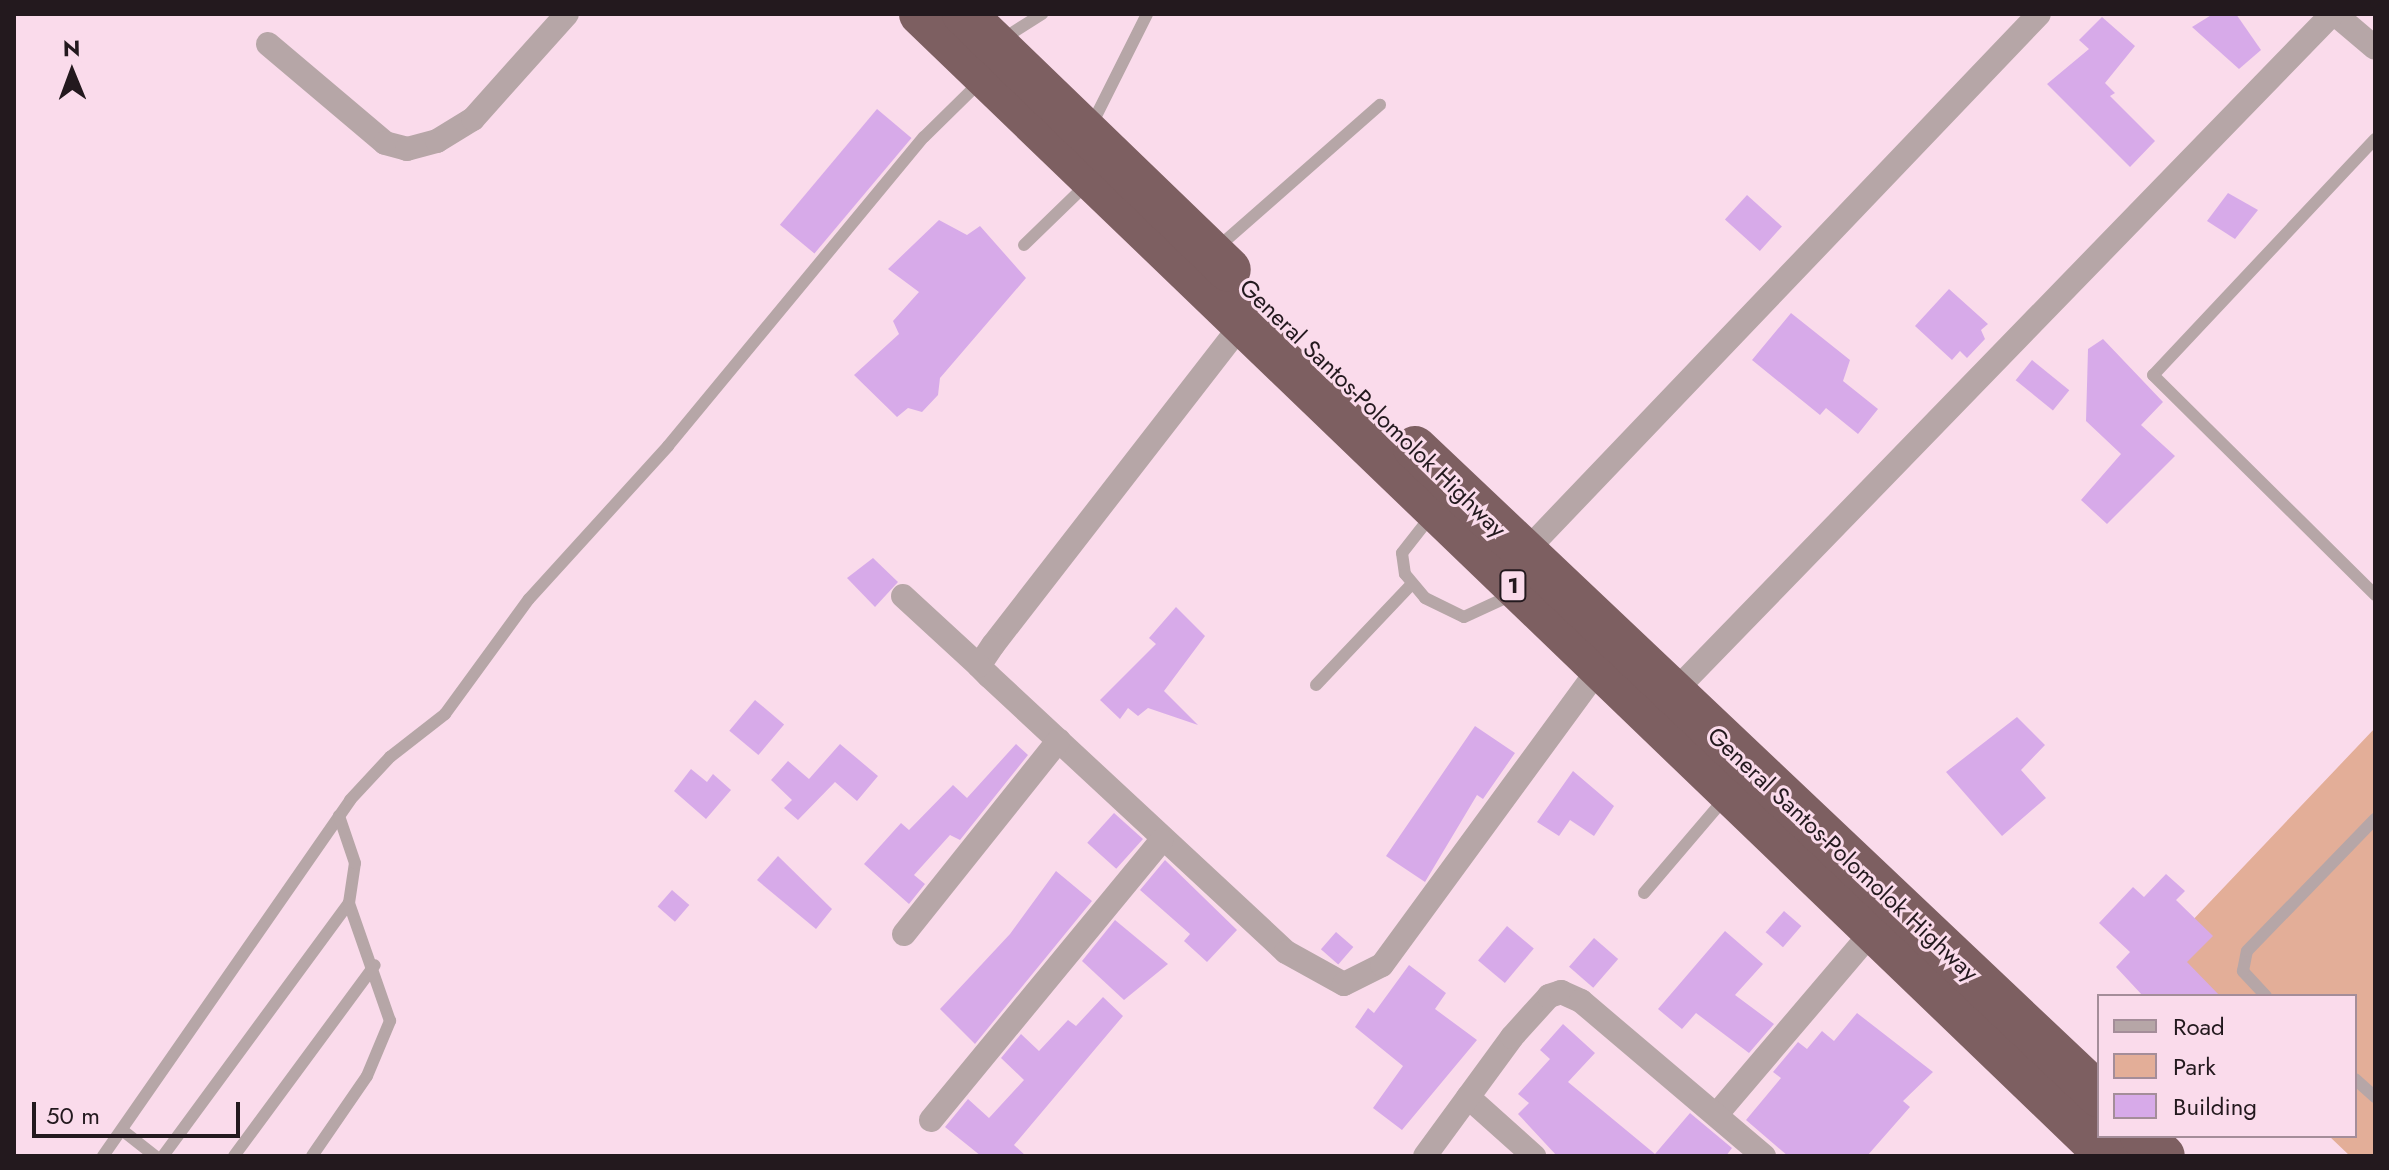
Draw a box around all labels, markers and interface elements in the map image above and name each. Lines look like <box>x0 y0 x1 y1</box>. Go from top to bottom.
north arrow <box>32 32 112 112</box>
text: N <box>63 32 81 64</box>
street label: General Santos-Polomolok Highway <box>1234 273 1512 543</box>
road number: 1 <box>1499 568 1527 604</box>
street label: General Santos-Polomolok Highway <box>1702 721 1984 987</box>
legend <box>2097 994 2357 1138</box>
text: Road <box>2173 1009 2225 1044</box>
text: Park <box>2173 1049 2216 1084</box>
scale bar <box>36 1086 244 1136</box>
text: Building <box>2173 1089 2257 1124</box>
text: 50 m <box>46 1098 100 1133</box>

